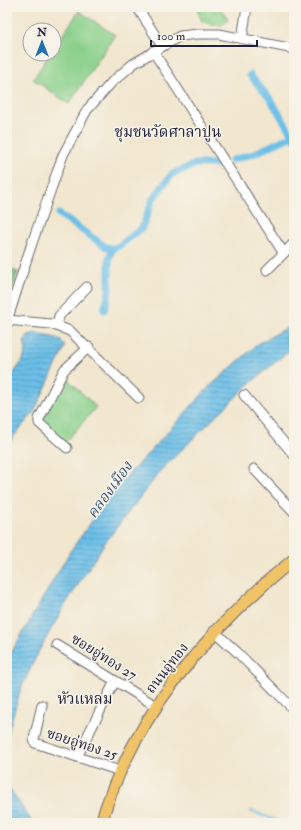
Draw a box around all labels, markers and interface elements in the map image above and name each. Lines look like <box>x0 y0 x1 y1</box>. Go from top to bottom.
north arrow <box>22 22 62 62</box>
scale bar <box>151 22 257 48</box>
text: N <box>36 26 48 39</box>
text: 100 m <box>157 29 186 44</box>
district label: ชุมชนวัดศาลาปูน <box>115 123 221 143</box>
water label: คลองเมือง <box>83 457 137 522</box>
street label: ซอยอู่ทอง 27 <box>68 630 140 684</box>
street label: ถนนอู่ทอง <box>142 639 192 697</box>
district label: หัวแหลม <box>57 690 113 709</box>
street label: ซอยอู่ทอง 25 <box>44 725 120 764</box>

